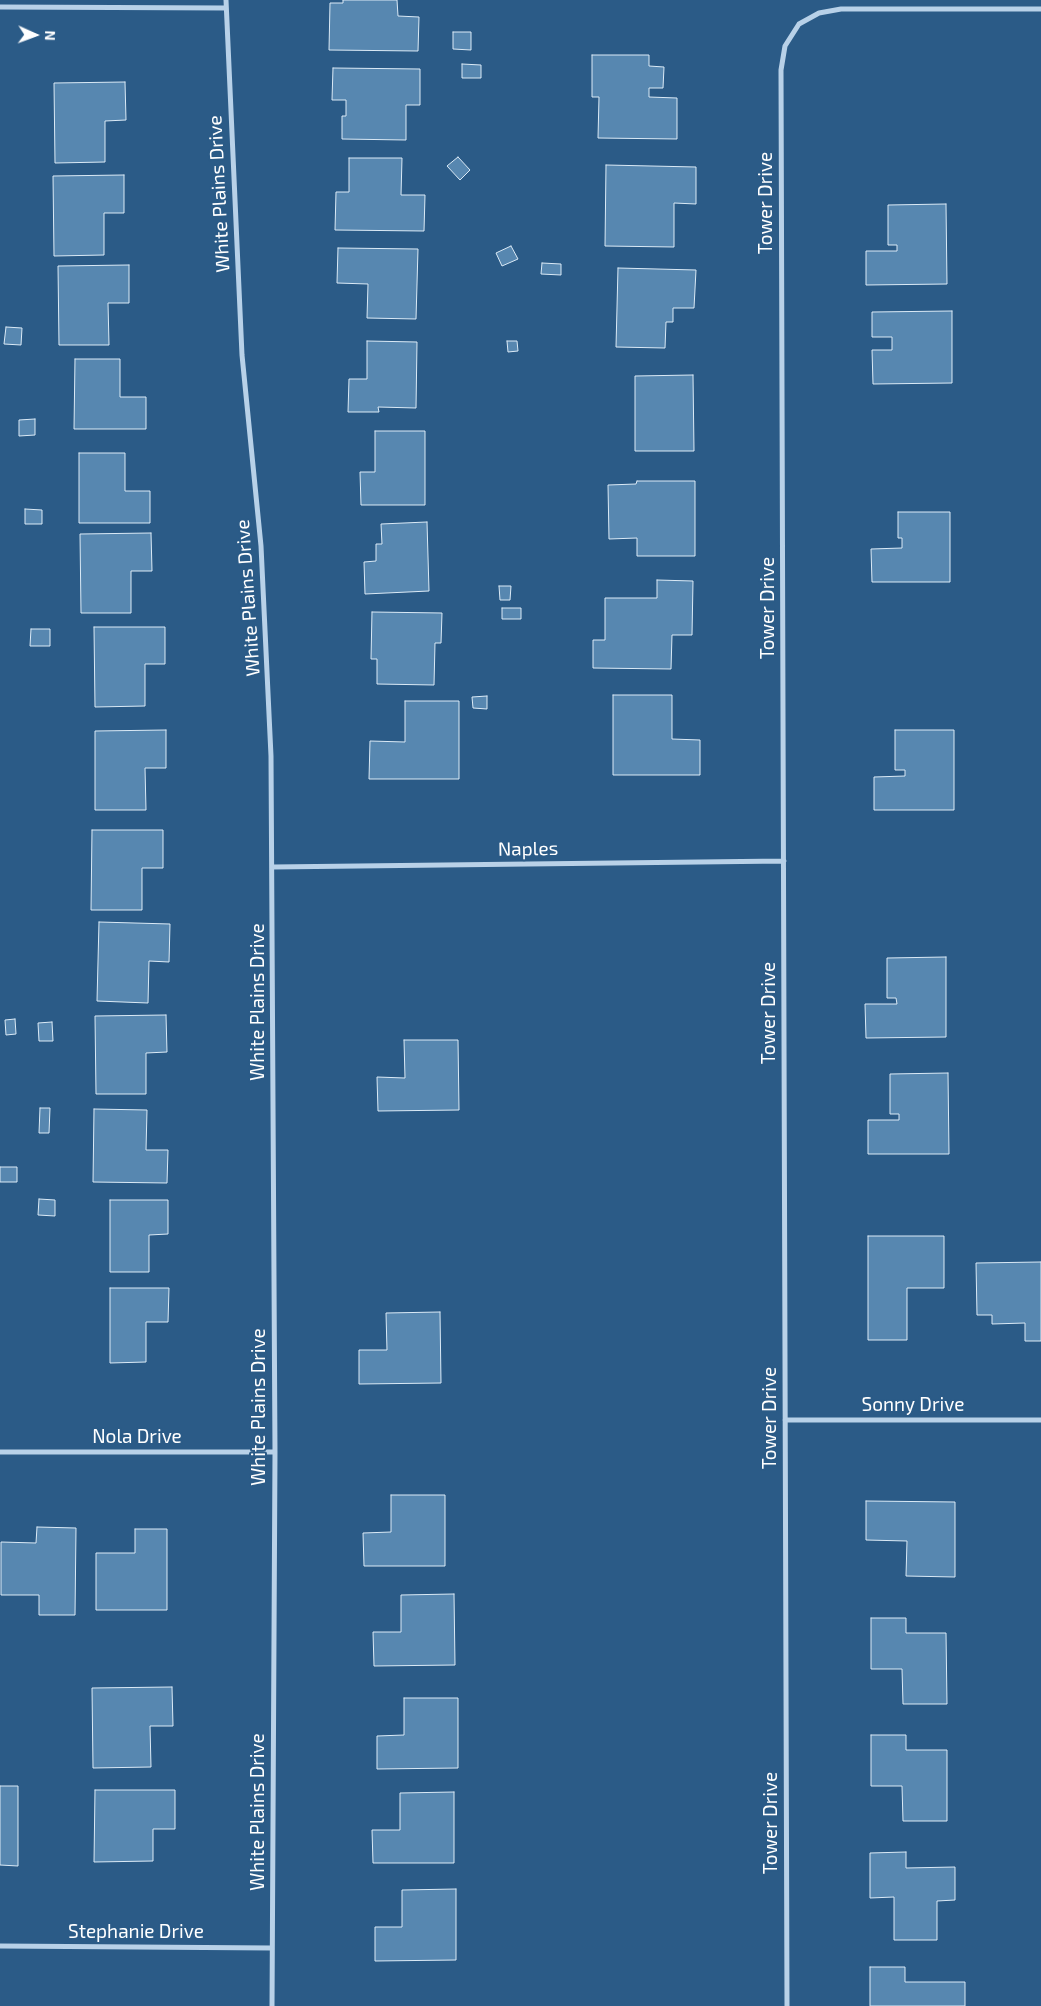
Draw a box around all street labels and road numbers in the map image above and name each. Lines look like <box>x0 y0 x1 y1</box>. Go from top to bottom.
street label: White Plains Drive <box>203 115 235 273</box>
street label: Tower Drive <box>755 152 777 254</box>
street label: White Plains Drive <box>231 519 265 677</box>
street label: Tower Drive <box>757 557 779 659</box>
street label: Naples <box>498 837 558 861</box>
street label: White Plains Drive <box>247 923 269 1081</box>
street label: Tower Drive <box>758 962 780 1064</box>
street label: White Plains Drive <box>248 1328 270 1486</box>
street label: Tower Drive <box>759 1367 781 1469</box>
street label: Sonny Drive <box>862 1394 964 1416</box>
street label: Nola Drive <box>92 1426 182 1448</box>
street label: White Plains Drive <box>247 1733 269 1891</box>
street label: Tower Drive <box>760 1772 782 1874</box>
street label: Stephanie Drive <box>68 1921 204 1943</box>

